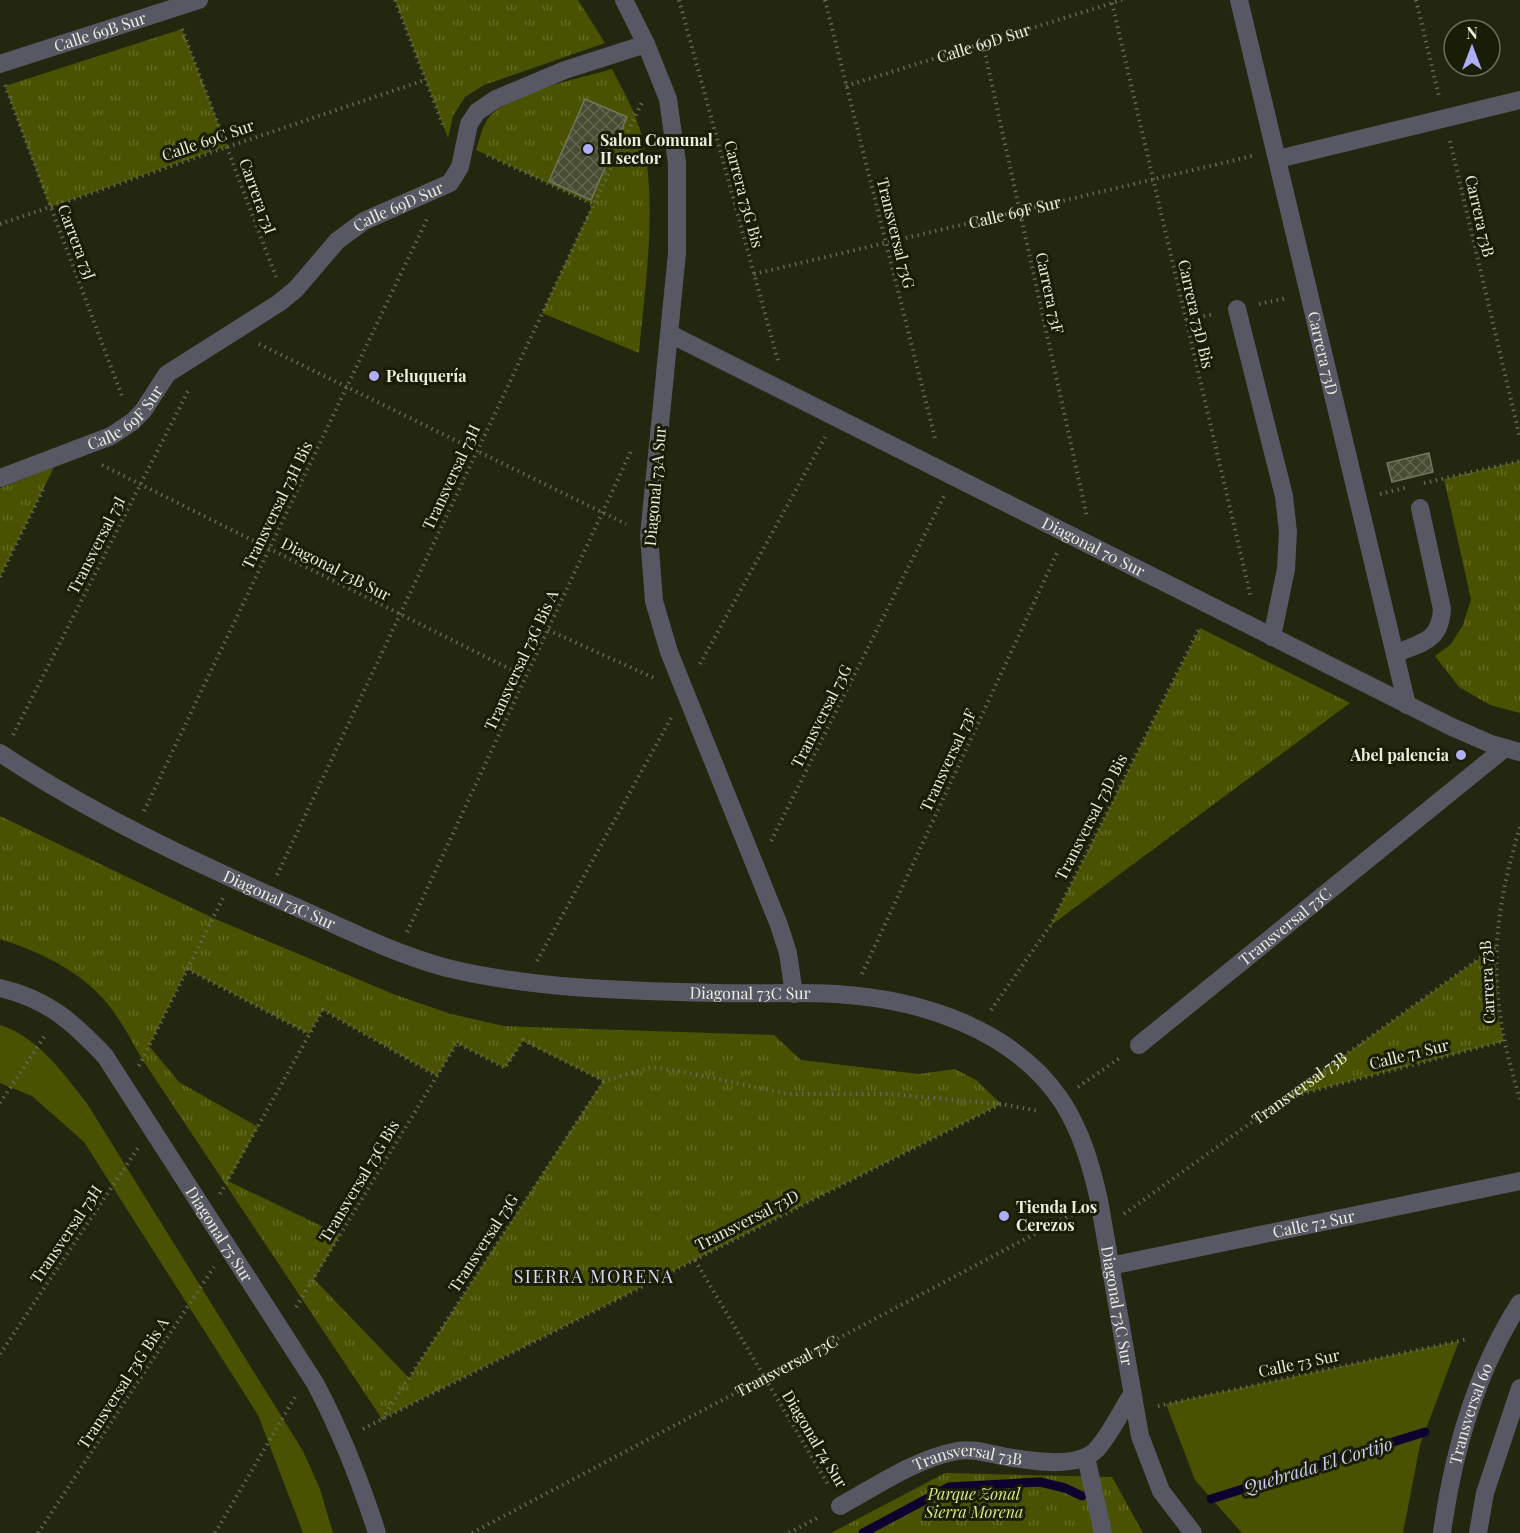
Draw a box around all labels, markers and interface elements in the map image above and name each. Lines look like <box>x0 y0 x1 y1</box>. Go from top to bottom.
street label: Calle 69B Sur <box>51 7 148 56</box>
street label: Calle 69D Sur <box>934 18 1033 67</box>
north arrow <box>1442 18 1502 78</box>
text: N <box>1466 22 1478 43</box>
street label: Calle 69C Sur <box>159 114 257 165</box>
place label: Salon Comunal II sector <box>600 129 713 168</box>
street label: Carrera 73G Bis <box>720 138 769 250</box>
marker: Salon Comunal II sector <box>581 142 595 156</box>
street label: Carrera 73I <box>235 155 282 237</box>
street label: Carrera 73B <box>1461 173 1500 259</box>
street label: Transversal 73G <box>873 175 920 290</box>
street label: Calle 69D Sur <box>348 176 446 236</box>
street label: Calle 69F Sur <box>966 191 1063 233</box>
street label: Carrera 73J <box>54 201 101 282</box>
street label: Carrera 73F <box>1032 250 1069 336</box>
street label: Carrera 73D Bis <box>1174 258 1219 370</box>
street label: Carrera 73D <box>1304 309 1344 397</box>
place label: Peluquería <box>386 365 467 386</box>
marker: Peluquería <box>367 369 381 383</box>
street label: Calle 69F Sur <box>84 381 167 454</box>
street label: Transversal 73H <box>417 421 484 533</box>
street label: Diagonal 73A Sur <box>639 425 670 547</box>
street label: Transversal 73H Bis <box>236 437 317 572</box>
street label: Transversal 73I <box>62 492 129 597</box>
street label: Diagonal 70 Sur <box>1039 512 1149 581</box>
street label: Diagonal 73B Sur <box>278 532 394 605</box>
street label: Transversal 73G Bis A <box>479 585 563 733</box>
street label: Transversal 73G <box>785 661 856 771</box>
street label: Transversal 73F <box>915 705 981 815</box>
place label: Abel palencia <box>1349 744 1450 765</box>
marker: Abel palencia <box>1454 748 1468 762</box>
street label: Transversal 73D Bis <box>1050 750 1132 884</box>
street label: Diagonal 73C Sur <box>220 865 339 934</box>
street label: Transversal 73C <box>1234 882 1335 970</box>
street label: Carrera 73B <box>1474 940 1499 1024</box>
street label: Diagonal 73C Sur <box>689 981 811 1003</box>
street label: Calle 71 Sur <box>1367 1033 1451 1074</box>
street label: Transversal 73B <box>1247 1046 1351 1129</box>
street label: Transversal 73G Bis <box>314 1116 403 1246</box>
street label: Transversal 73H <box>25 1181 106 1287</box>
street label: Diagonal 75 Sur <box>181 1182 258 1286</box>
street label: Transversal 73D <box>691 1184 802 1255</box>
street label: Transversal 73G <box>443 1190 522 1296</box>
place label: Tienda Los Cerezos <box>1016 1196 1097 1235</box>
street label: Calle 72 Sur <box>1271 1205 1356 1242</box>
marker: Tienda Los Cerezos <box>997 1209 1011 1223</box>
street label: Diagonal 73C Sur <box>1097 1244 1139 1367</box>
district label: SIERRA MORENA <box>514 1264 674 1288</box>
street label: Transversal 73G Bis A <box>72 1312 173 1452</box>
street label: Transversal 73C <box>731 1330 841 1401</box>
street label: Calle 73 Sur <box>1256 1344 1342 1381</box>
street label: Transversal 60 <box>1444 1359 1497 1467</box>
street label: Diagonal 74 Sur <box>778 1386 853 1491</box>
water label: Quebrada El Cortijo <box>1239 1431 1396 1499</box>
street label: Transversal 73B <box>909 1439 1024 1475</box>
park label: Parque Zonal Sierra Morena <box>924 1483 1023 1522</box>

